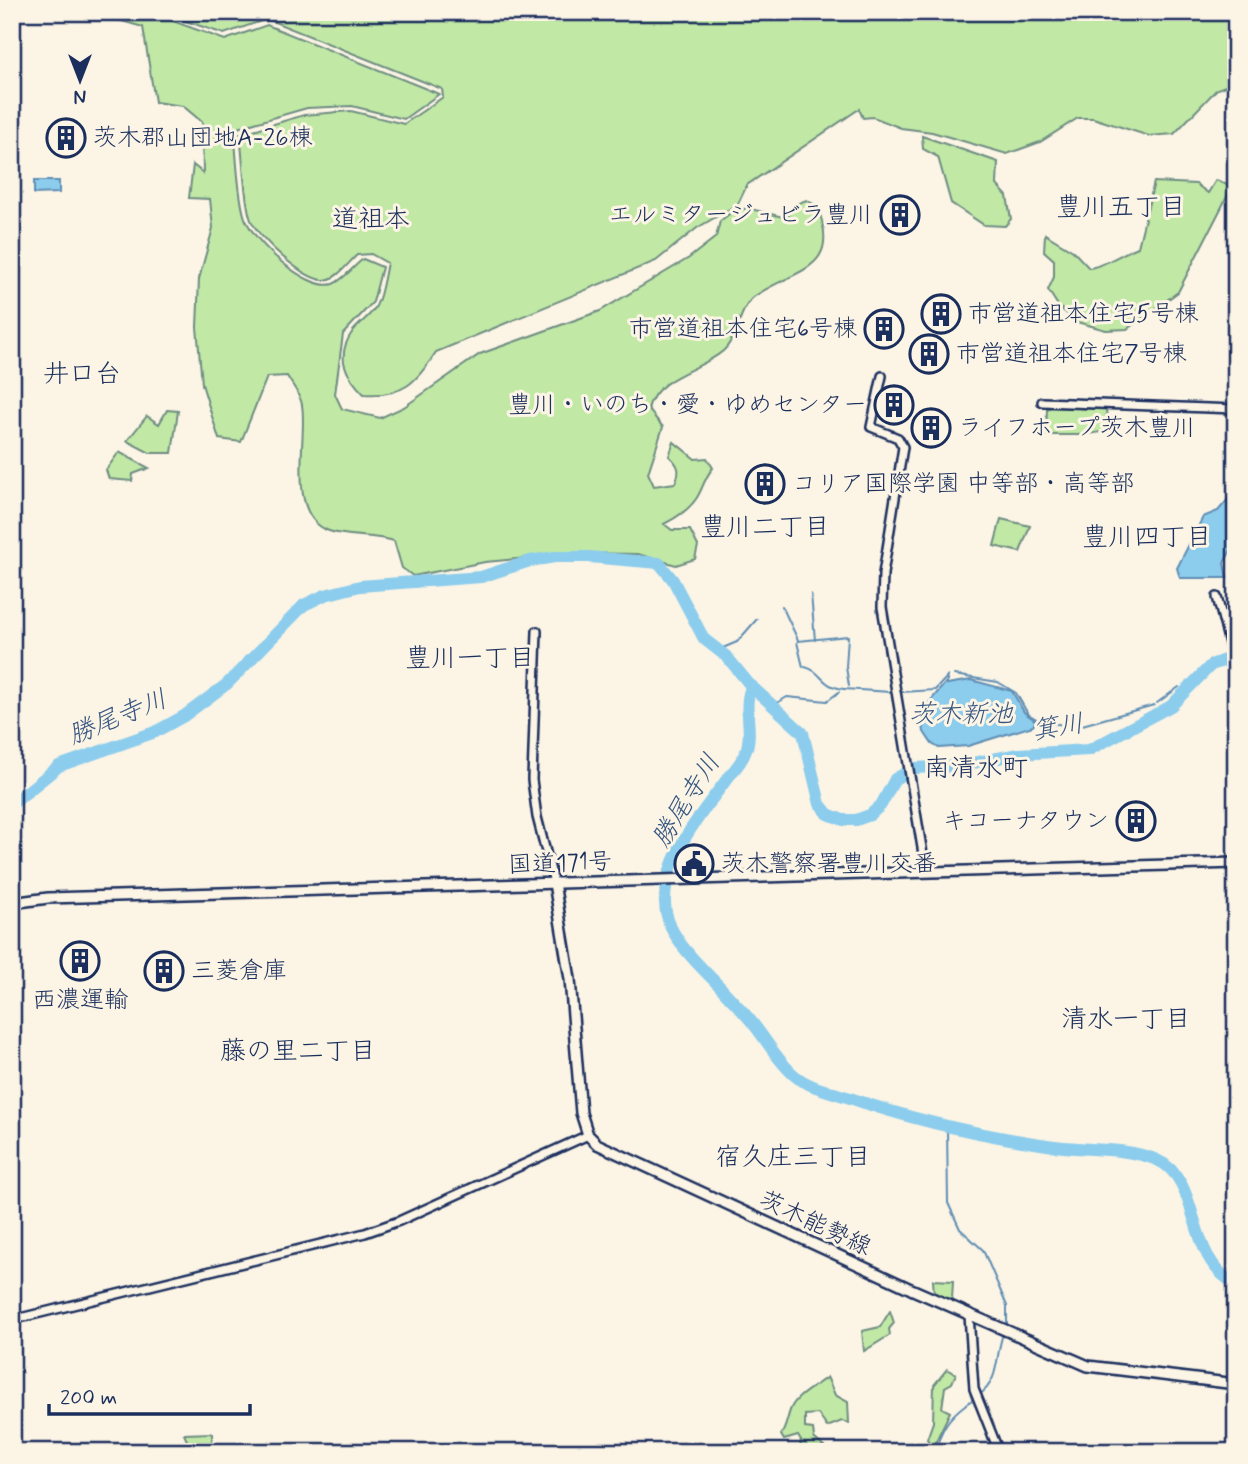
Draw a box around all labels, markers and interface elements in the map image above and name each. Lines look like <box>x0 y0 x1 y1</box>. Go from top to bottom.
north arrow <box>46 46 116 116</box>
text: N <box>74 83 86 108</box>
building icon: 茨木郡山団地A-26棟 <box>45 117 87 159</box>
place label: 茨木郡山団地A-26棟 <box>93 123 312 154</box>
district label: 豊川五丁目 <box>1056 191 1186 225</box>
building icon: エルミタージュビラ豊川 <box>879 194 921 236</box>
place label: エルミタージュビラ豊川 <box>609 200 873 231</box>
district label: 道祖本 <box>332 203 410 237</box>
building icon: 市営道祖本住宅5号棟 <box>920 293 962 335</box>
place label: 市営道祖本住宅5号棟 <box>968 299 1198 330</box>
building icon: 市営道祖本住宅6号棟 <box>863 308 905 350</box>
place label: 市営道祖本住宅6号棟 <box>629 314 857 345</box>
building icon: 市営道祖本住宅7号棟 <box>908 333 950 375</box>
place label: 市営道祖本住宅7号棟 <box>956 339 1187 370</box>
district label: 井口台 <box>43 358 121 392</box>
building icon: 豊川・いのち・愛・ゆめセンター <box>873 384 915 426</box>
place label: 豊川・いのち・愛・ゆめセンター <box>508 390 867 421</box>
building icon: ライフホープ茨木豊川 <box>910 407 952 449</box>
place label: ライフホープ茨木豊川 <box>958 413 1196 444</box>
building icon: コリア国際学園 中等部・高等部 <box>744 463 786 505</box>
place label: コリア国際学園 中等部・高等部 <box>792 469 1134 500</box>
district label: 豊川二丁目 <box>700 511 830 545</box>
district label: 豊川四丁目 <box>1082 521 1212 555</box>
district label: 豊川一丁目 <box>405 642 535 676</box>
water label: 勝尾寺川 <box>63 683 173 753</box>
water label: 茨木新池 <box>909 698 1014 732</box>
water label: 箕川 <box>1030 707 1086 749</box>
water label: 勝尾寺川 <box>645 748 729 854</box>
district label: 南清水町 <box>924 752 1028 786</box>
building icon: キコーナタウン <box>1115 800 1157 842</box>
place label: キコーナタウン <box>942 806 1109 837</box>
public building icon: 茨木警察署豊川交番 <box>673 843 715 885</box>
street label: 国道171号 <box>507 847 613 881</box>
place label: 茨木警察署豊川交番 <box>721 849 937 880</box>
building icon: 西濃運輸 <box>59 940 101 982</box>
building icon: 三菱倉庫 <box>143 950 185 992</box>
place label: 三菱倉庫 <box>191 956 287 987</box>
place label: 西濃運輸 <box>32 985 128 1016</box>
district label: 清水一丁目 <box>1061 1003 1191 1037</box>
district label: 藤の里二丁目 <box>220 1035 376 1069</box>
district label: 宿久庄三丁目 <box>715 1141 871 1175</box>
street label: 茨木能勢線 <box>754 1185 876 1263</box>
scale bar <box>49 1373 250 1417</box>
text: 200 m <box>60 1384 117 1412</box>

